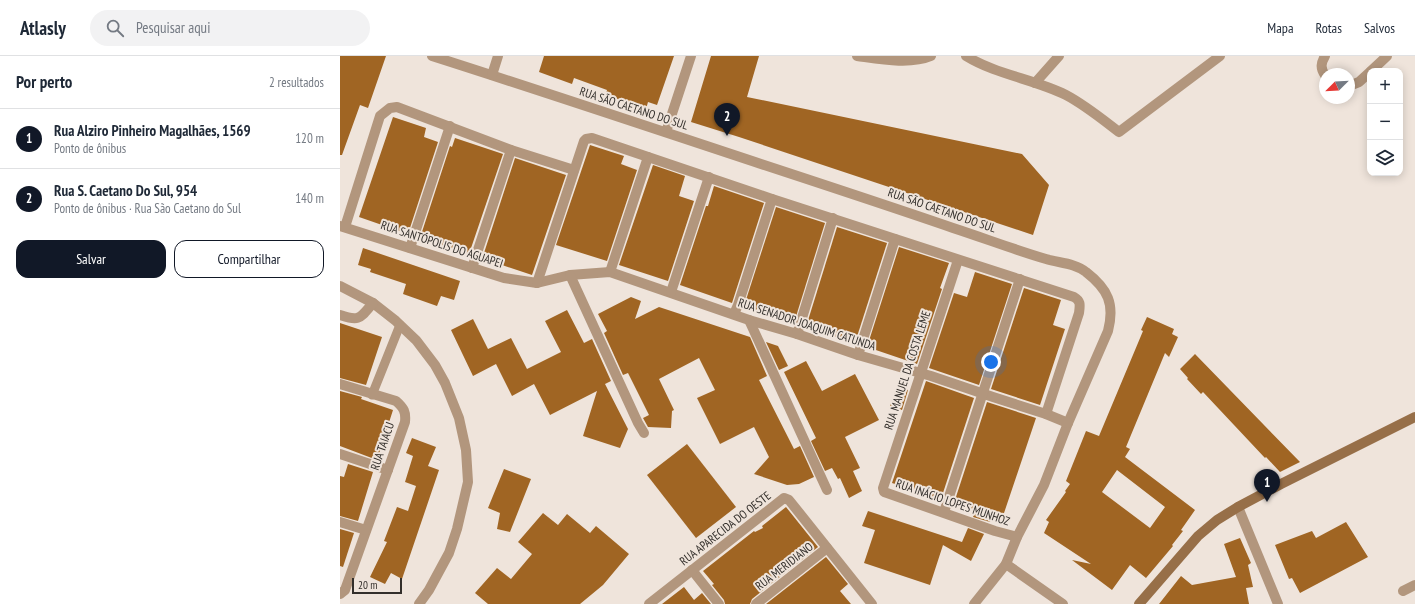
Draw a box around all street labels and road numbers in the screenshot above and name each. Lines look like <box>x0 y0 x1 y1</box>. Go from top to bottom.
street label: RUA SÃO CAETANO DO SUL <box>578 83 690 133</box>
street label: RUA SÃO CAETANO DO SUL <box>886 184 998 236</box>
street label: RUA SANTÓPOLIS DO AGUAPEI <box>379 217 505 271</box>
street label: RUA SENADOR JOAQUIM CATUNDA <box>736 295 878 353</box>
street label: RUA MANUEL DA COSTA LEME <box>881 309 933 431</box>
street label: RUA TAIACU <box>367 420 397 472</box>
street label: RUA INÁCIO LOPES MUNHOZ <box>894 475 1012 529</box>
street label: RUA APARECIDA DO OESTE <box>676 488 774 568</box>
street label: RUA MERIDIANO <box>752 539 816 593</box>

